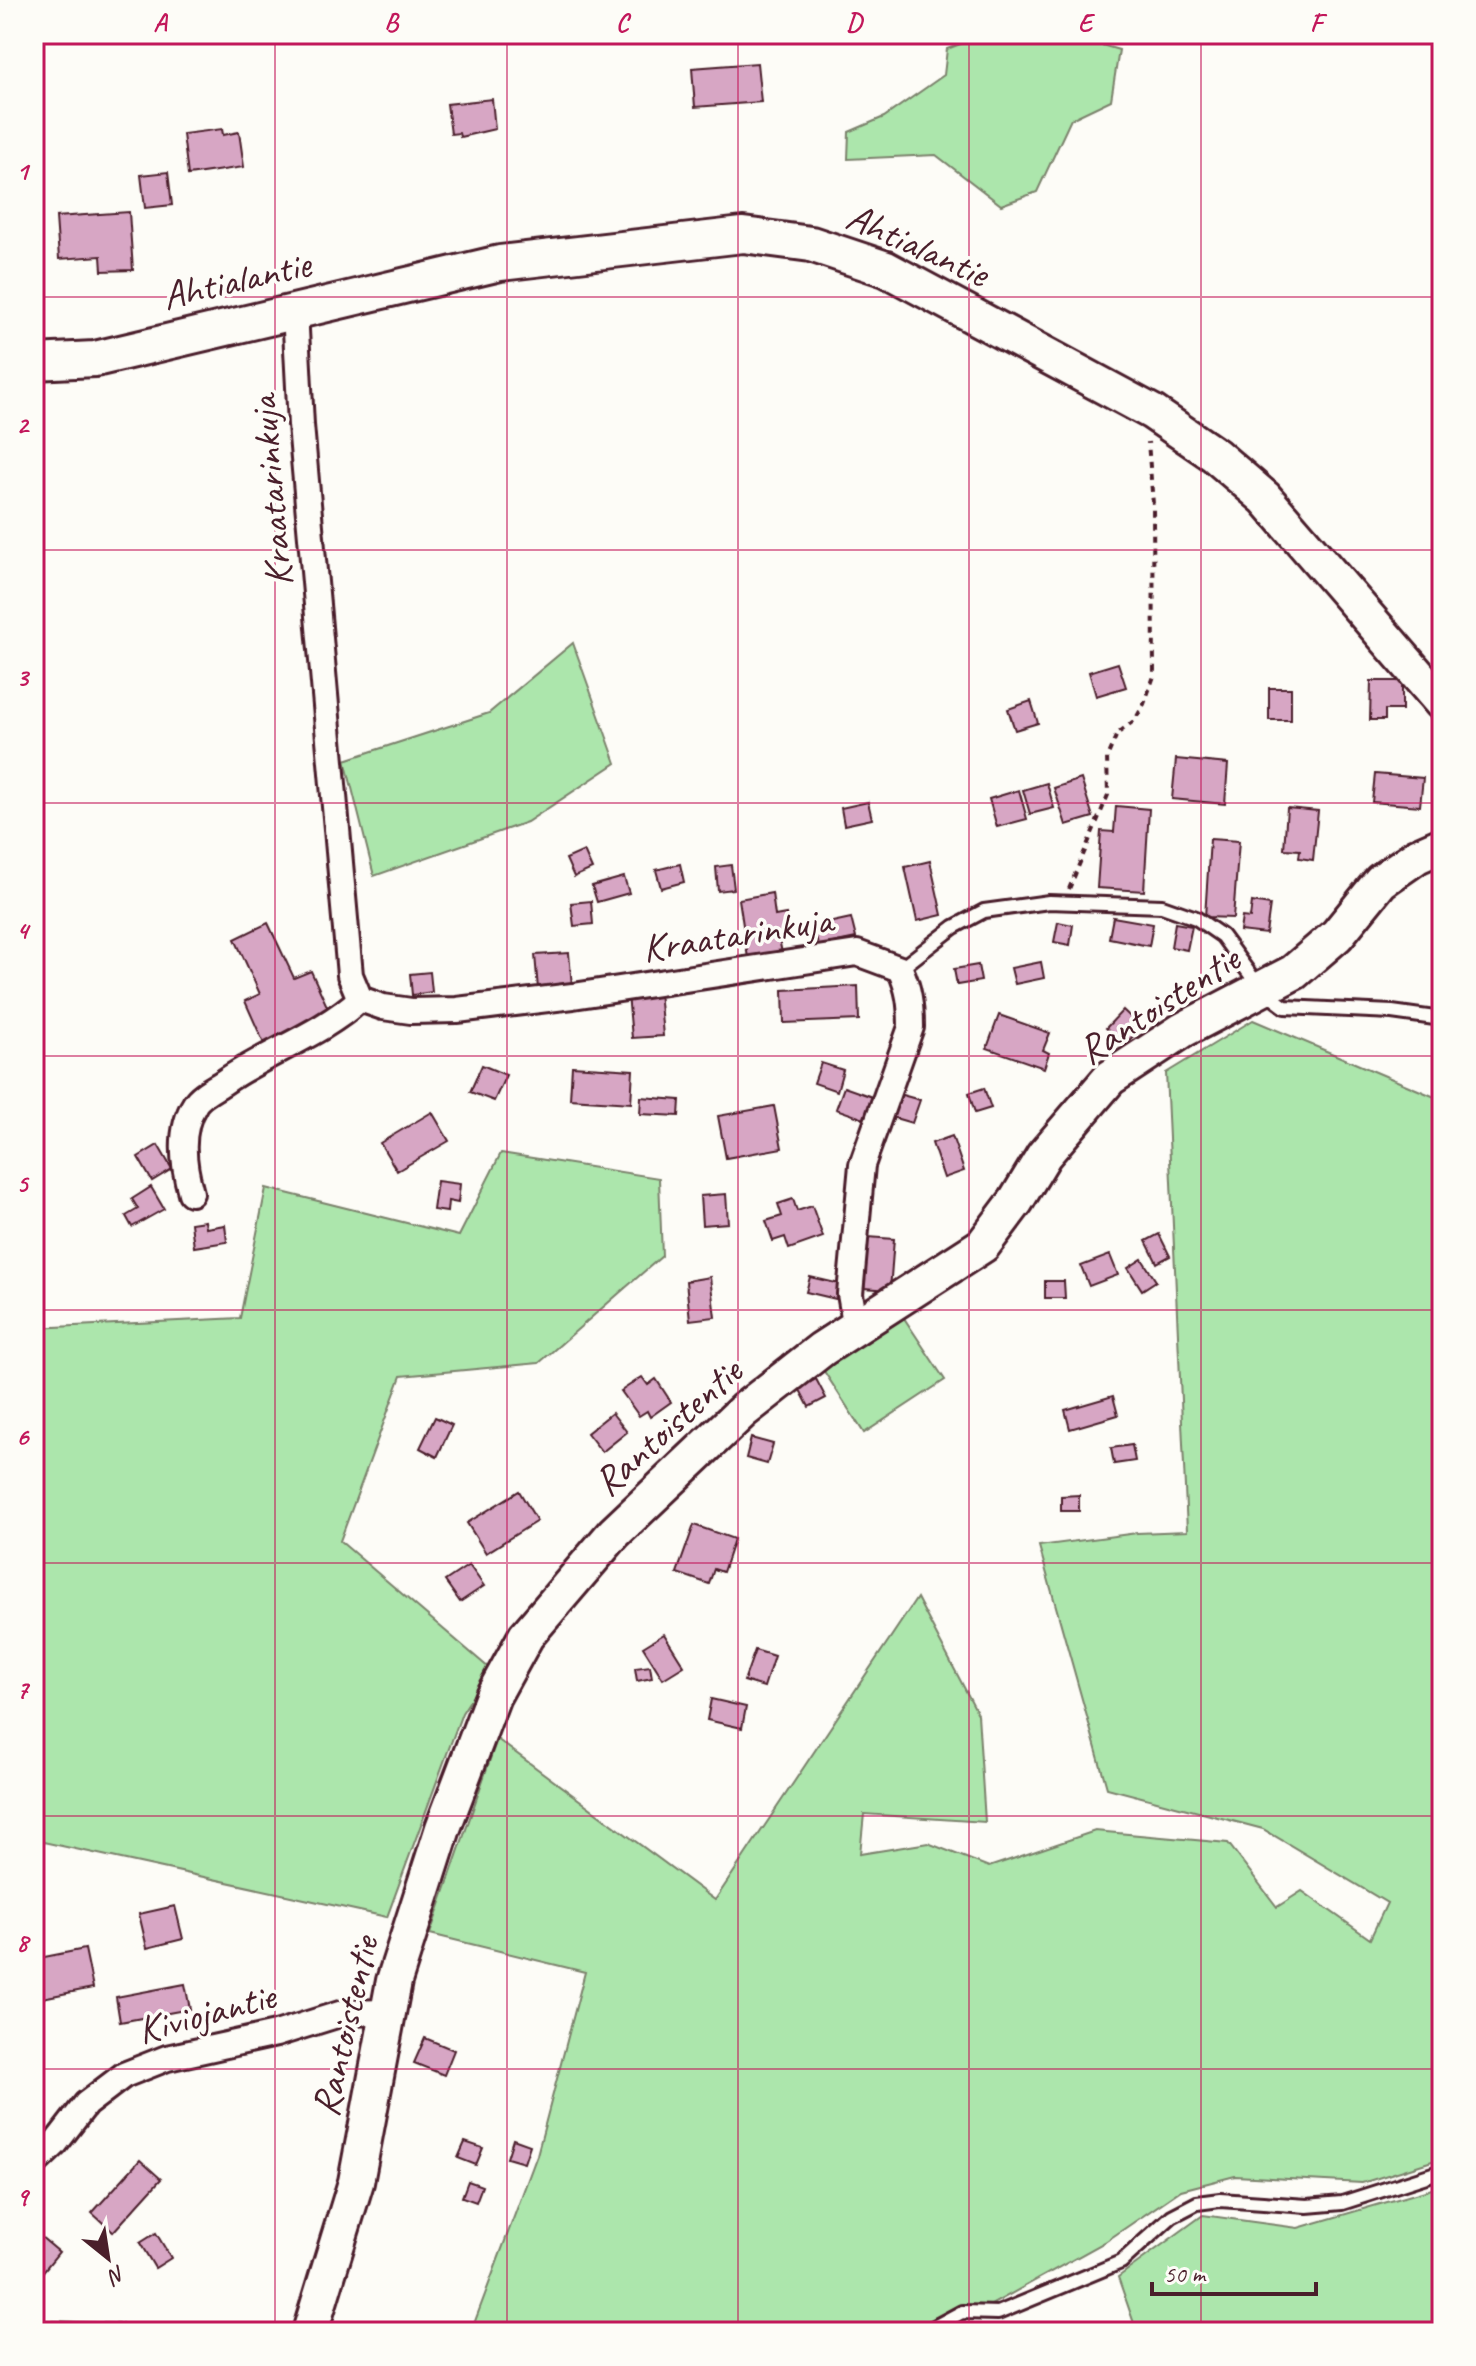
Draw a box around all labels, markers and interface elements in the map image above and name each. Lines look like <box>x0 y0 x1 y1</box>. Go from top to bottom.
text: A <box>153 6 168 39</box>
text: B <box>384 6 400 39</box>
text: C <box>616 6 632 39</box>
text: D <box>846 6 864 39</box>
text: E <box>1078 6 1096 39</box>
text: F <box>1310 6 1328 39</box>
text: 1 <box>16 155 31 188</box>
street label: Ahtialantie <box>839 192 999 300</box>
street label: Ahtialantie <box>157 238 318 321</box>
street label: Kraatarinkuja <box>237 390 304 588</box>
text: 2 <box>16 408 30 441</box>
text: 3 <box>16 661 30 694</box>
street label: Kraatarinkuja <box>639 894 839 974</box>
text: 4 <box>16 914 31 947</box>
street label: Rantoistentie <box>1068 932 1251 1076</box>
text: 5 <box>16 1167 30 1200</box>
street label: Rantoistentie <box>583 1345 755 1507</box>
text: 6 <box>16 1420 30 1453</box>
text: 7 <box>16 1673 30 1706</box>
text: 8 <box>16 1926 31 1959</box>
street label: Rantoistentie <box>300 1929 391 2121</box>
street label: Kiviojantie <box>132 1970 283 2055</box>
text: 9 <box>16 2180 30 2213</box>
north arrow <box>68 2218 148 2298</box>
scale bar <box>1152 2246 1316 2296</box>
text: N <box>102 2259 130 2292</box>
text: 50 m <box>1164 2259 1207 2289</box>

